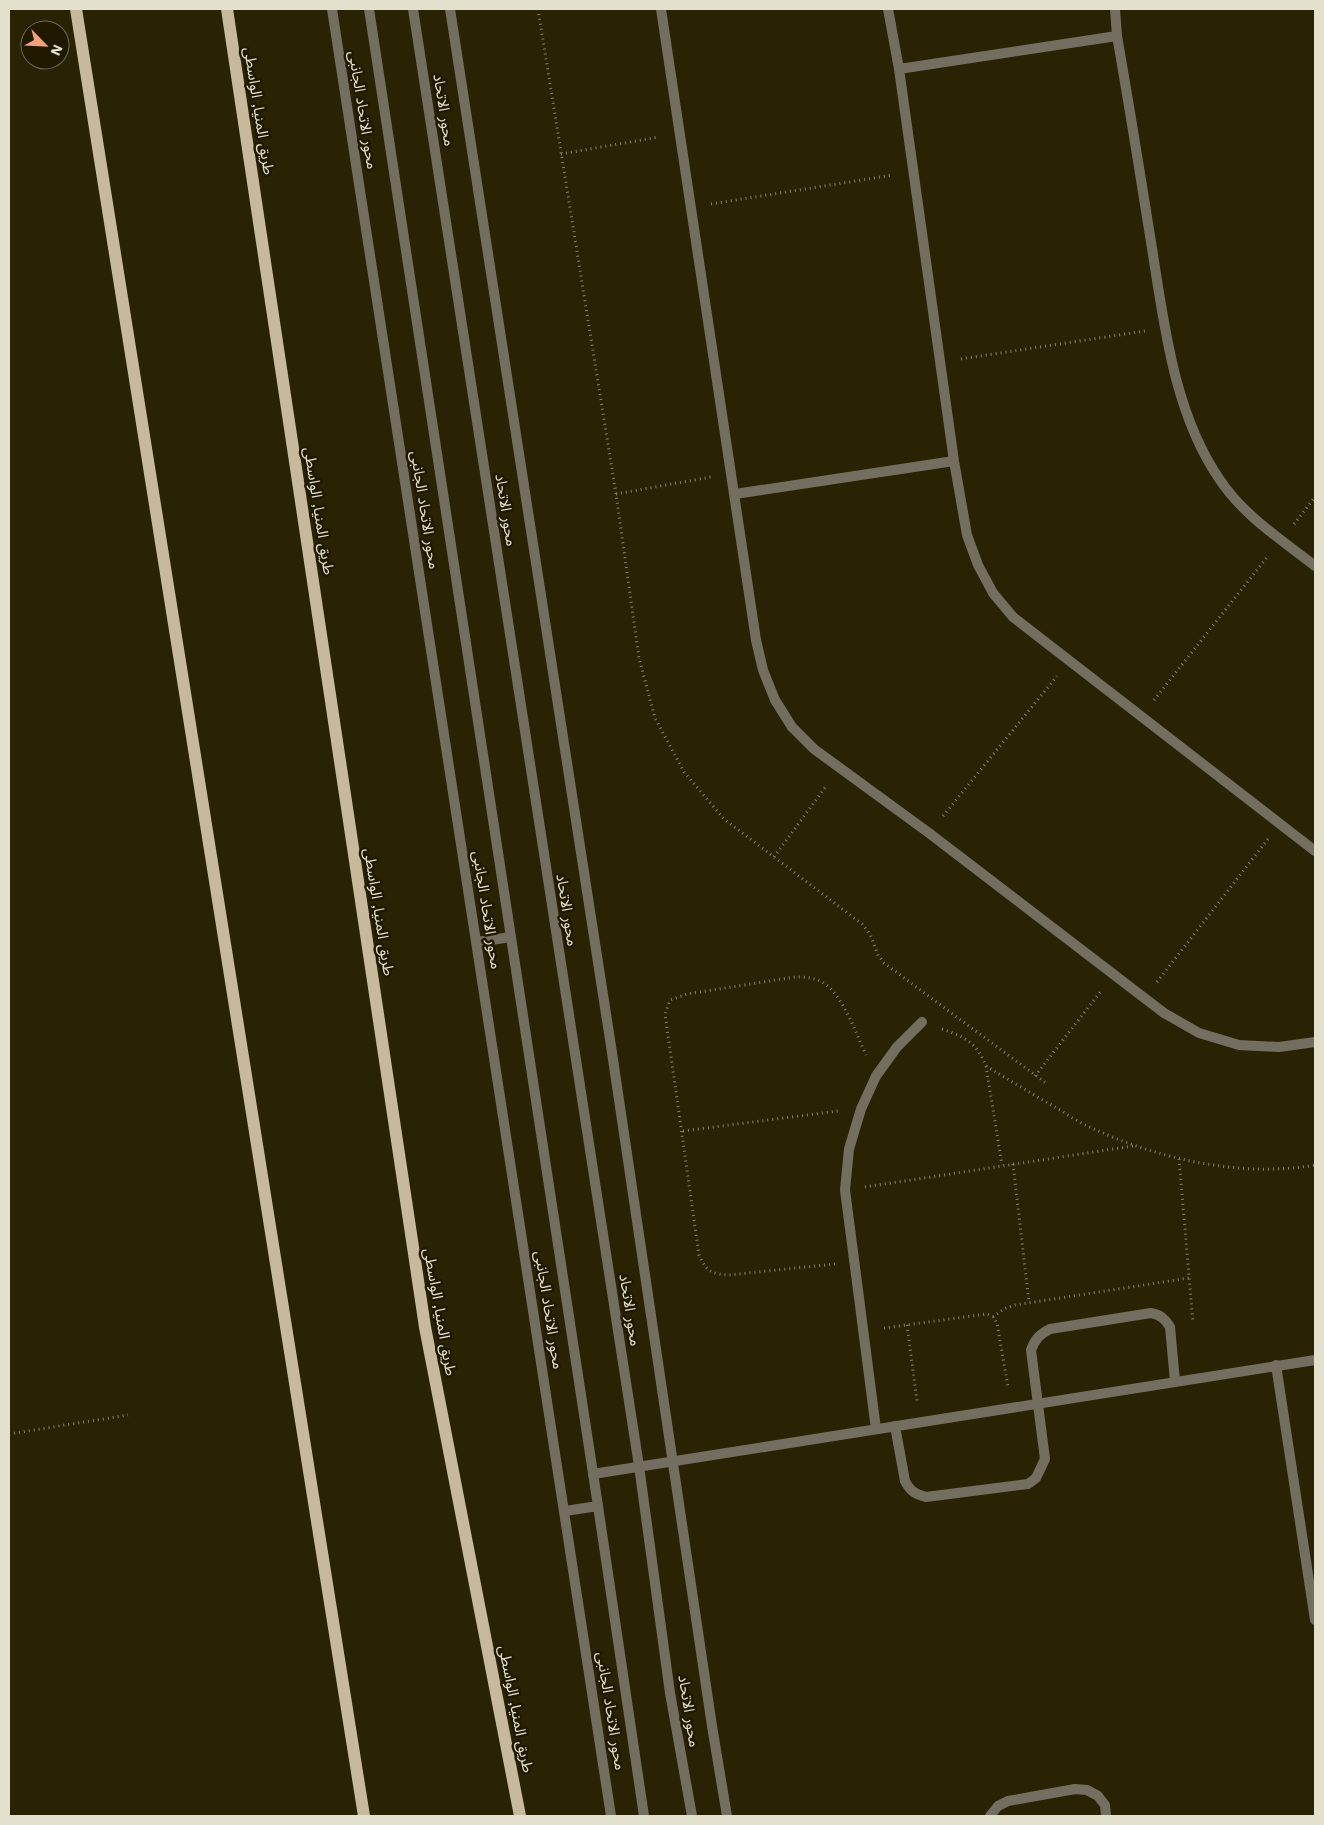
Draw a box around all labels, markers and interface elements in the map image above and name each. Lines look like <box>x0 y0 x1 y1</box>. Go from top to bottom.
north arrow <box>20 20 70 70</box>
text: N <box>47 42 66 58</box>
street label: طريق المنيا, الواسطى <box>239 46 278 176</box>
street label: محور الاتحاد الجانبى <box>345 49 381 171</box>
street label: محور الاتحاد <box>429 73 459 147</box>
street label: طريق المنيا, الواسطى <box>299 446 338 576</box>
street label: محور الاتحاد الجانبى <box>407 449 443 571</box>
street label: محور الاتحاد <box>491 473 521 547</box>
street label: طريق المنيا, الواسطى <box>359 847 398 977</box>
street label: محور الاتحاد الجانبى <box>469 849 505 971</box>
street label: محور الاتحاد <box>552 873 582 947</box>
street label: طريق المنيا, الواسطى <box>419 1247 460 1377</box>
street label: محور الاتحاد الجانبى <box>531 1249 567 1371</box>
street label: محور الاتحاد <box>615 1273 645 1347</box>
street label: طريق المنيا, الواسطى <box>494 1644 537 1774</box>
street label: محور الاتحاد الجانبى <box>593 1650 629 1772</box>
street label: محور الاتحاد <box>674 1674 704 1748</box>

